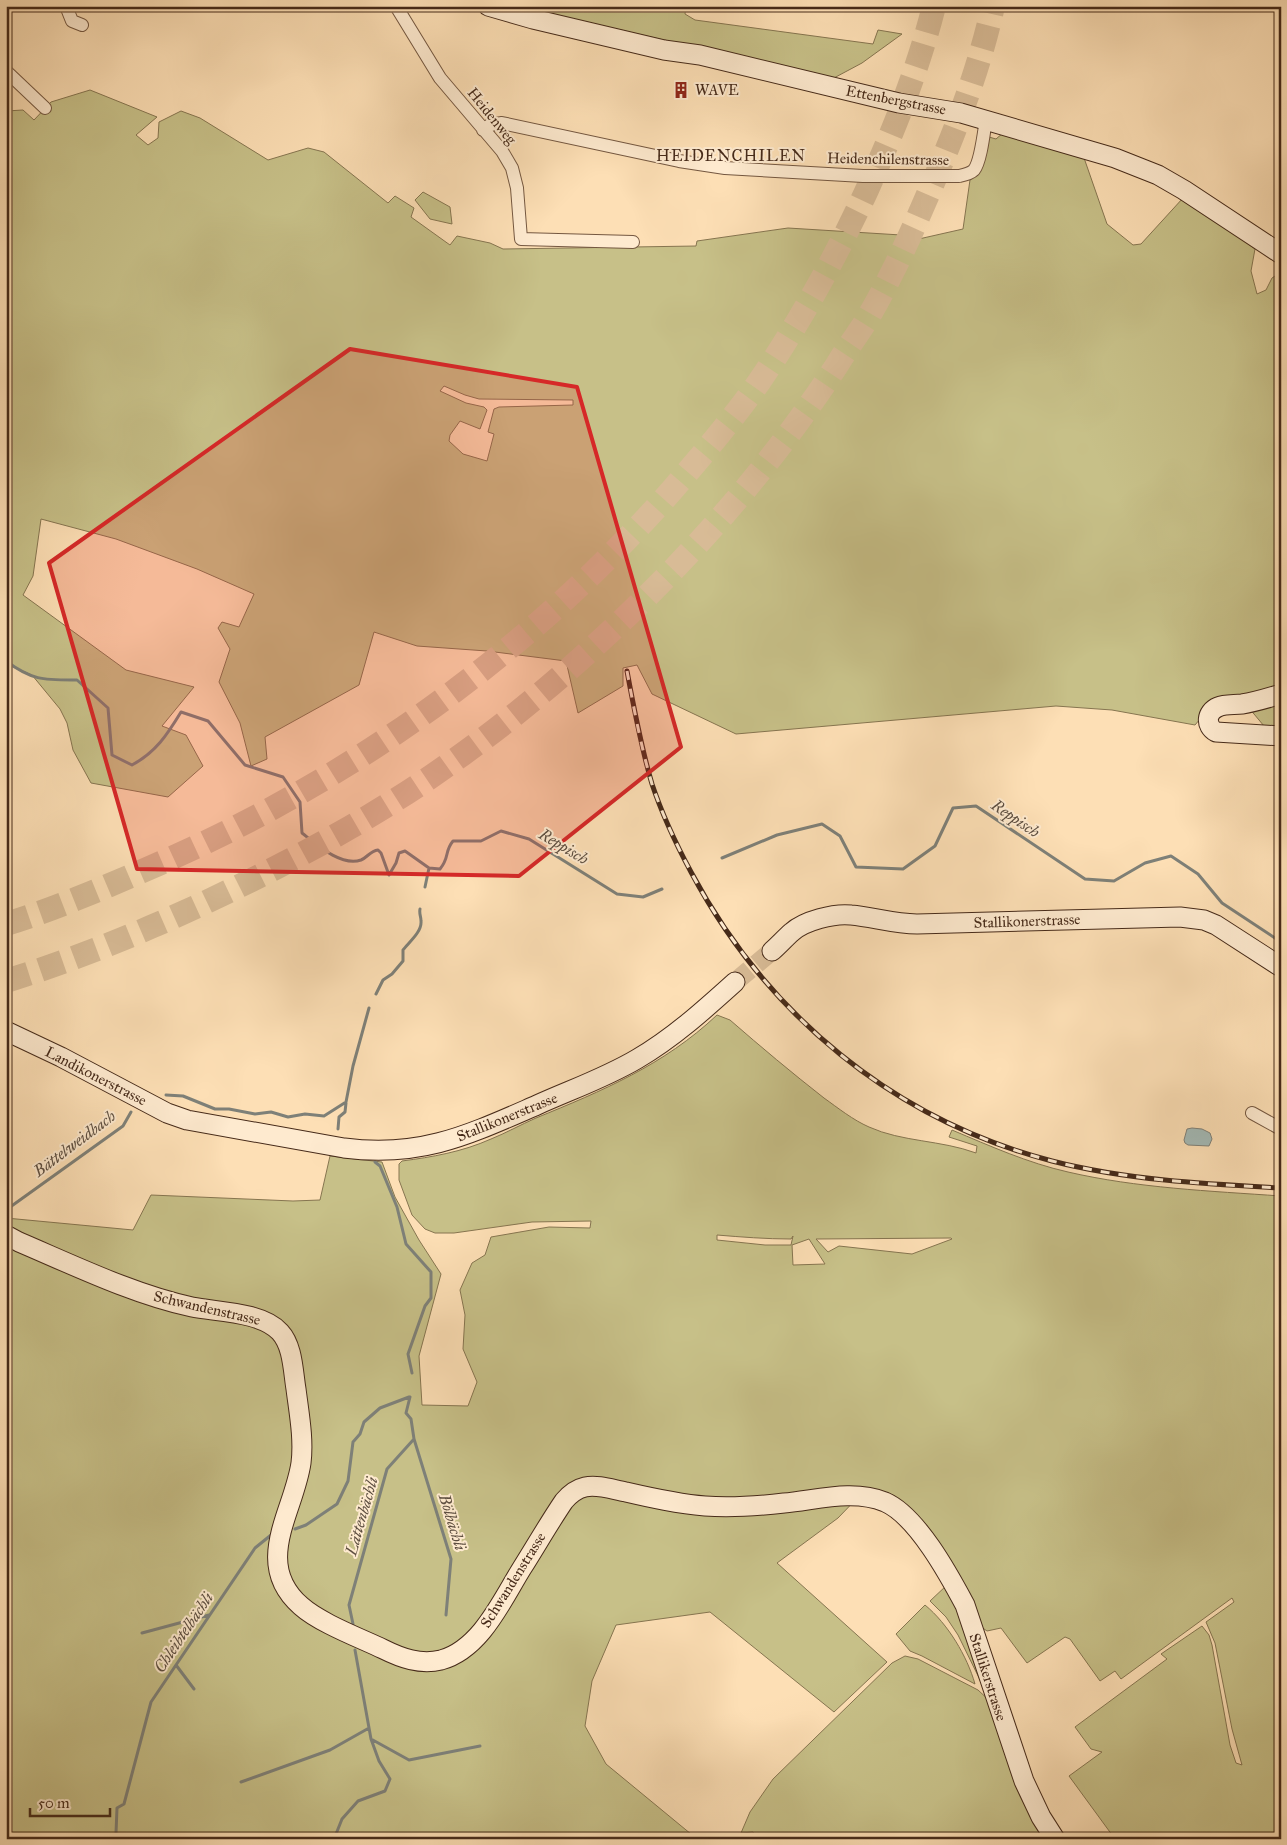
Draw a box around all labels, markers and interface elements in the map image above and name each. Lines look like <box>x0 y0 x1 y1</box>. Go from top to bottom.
building icon: WAVE <box>671 80 691 100</box>
place label: WAVE <box>695 81 739 99</box>
street label: Ettenbergstrasse <box>844 81 948 119</box>
street label: Heidenweg <box>464 84 521 149</box>
district label: HEIDENCHILEN <box>656 146 806 165</box>
street label: Heidenchilenstrasse <box>827 149 949 169</box>
water label: Reppisch <box>987 795 1044 842</box>
water label: Reppisch <box>534 824 592 869</box>
street label: Stallikonerstrasse <box>973 910 1081 932</box>
street label: Landikonerstrasse <box>42 1043 150 1109</box>
street label: Stallikonerstrasse <box>454 1089 560 1145</box>
water label: Bättelweidbach <box>29 1106 119 1181</box>
street label: Schwandenstrasse <box>152 1287 262 1329</box>
water label: Lättenbächli <box>341 1474 382 1559</box>
water label: Bölbächli <box>435 1491 470 1553</box>
street label: Schwandenstrasse <box>476 1529 550 1631</box>
water label: Chleibtelbächli <box>150 1588 217 1676</box>
street label: Stallikerstrasse <box>965 1631 1011 1723</box>
scale bar <box>30 1785 110 1817</box>
text: 50 m <box>38 1794 70 1812</box>

